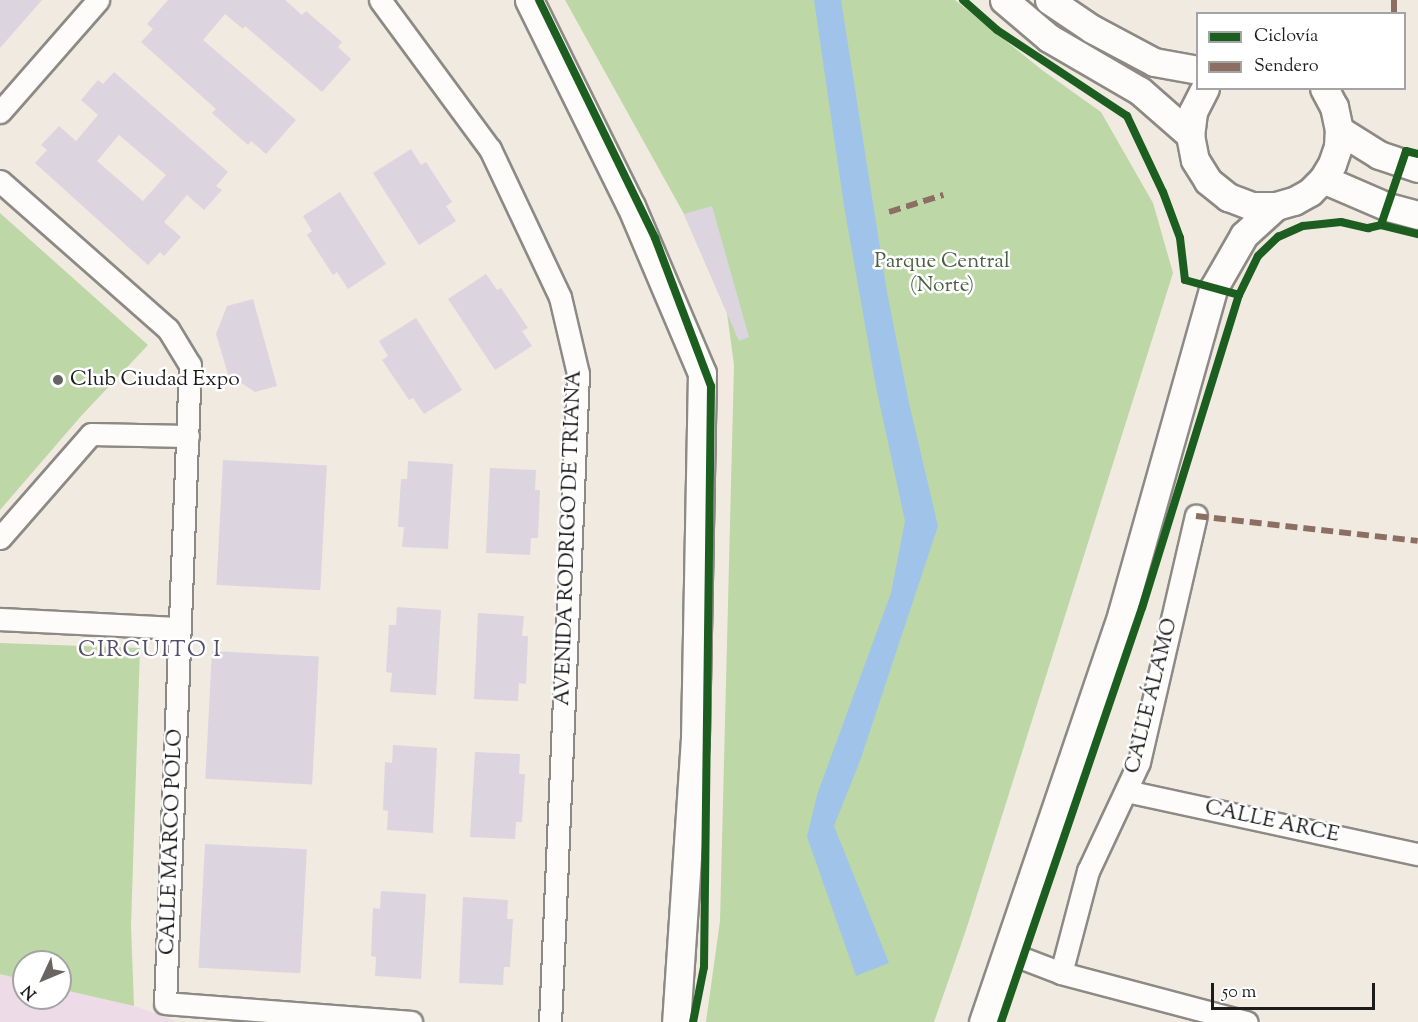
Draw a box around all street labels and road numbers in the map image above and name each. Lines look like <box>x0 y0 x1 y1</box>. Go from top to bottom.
street label: AVENIDA RODRIGO DE TRIANA <box>551 370 587 706</box>
street label: CALLE ÁLAMO <box>1121 616 1183 776</box>
street label: CALLE MARCO POLO <box>155 729 189 955</box>
street label: CALLE ARCE <box>1203 795 1341 849</box>

